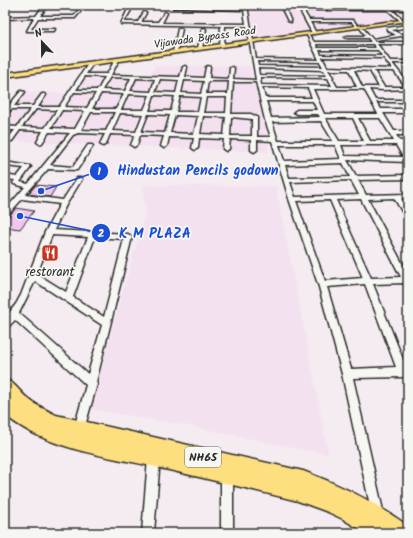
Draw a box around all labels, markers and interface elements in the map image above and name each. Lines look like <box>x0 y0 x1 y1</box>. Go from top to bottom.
north arrow <box>22 22 62 62</box>
street label: Vijawada Bypass Road <box>153 22 257 54</box>
text: N <box>32 24 45 43</box>
callout: Hindustan Pencils godown <box>89 158 286 184</box>
text: Hindustan Pencils godown <box>117 160 279 182</box>
text: 1 <box>97 162 101 181</box>
callout: K M PLAZA <box>91 220 199 246</box>
text: K M PLAZA <box>119 223 191 245</box>
text: 2 <box>98 224 105 243</box>
restaurant icon: restorant <box>40 243 60 263</box>
place label: restorant <box>26 262 75 283</box>
road number: NH65 <box>185 447 221 467</box>

